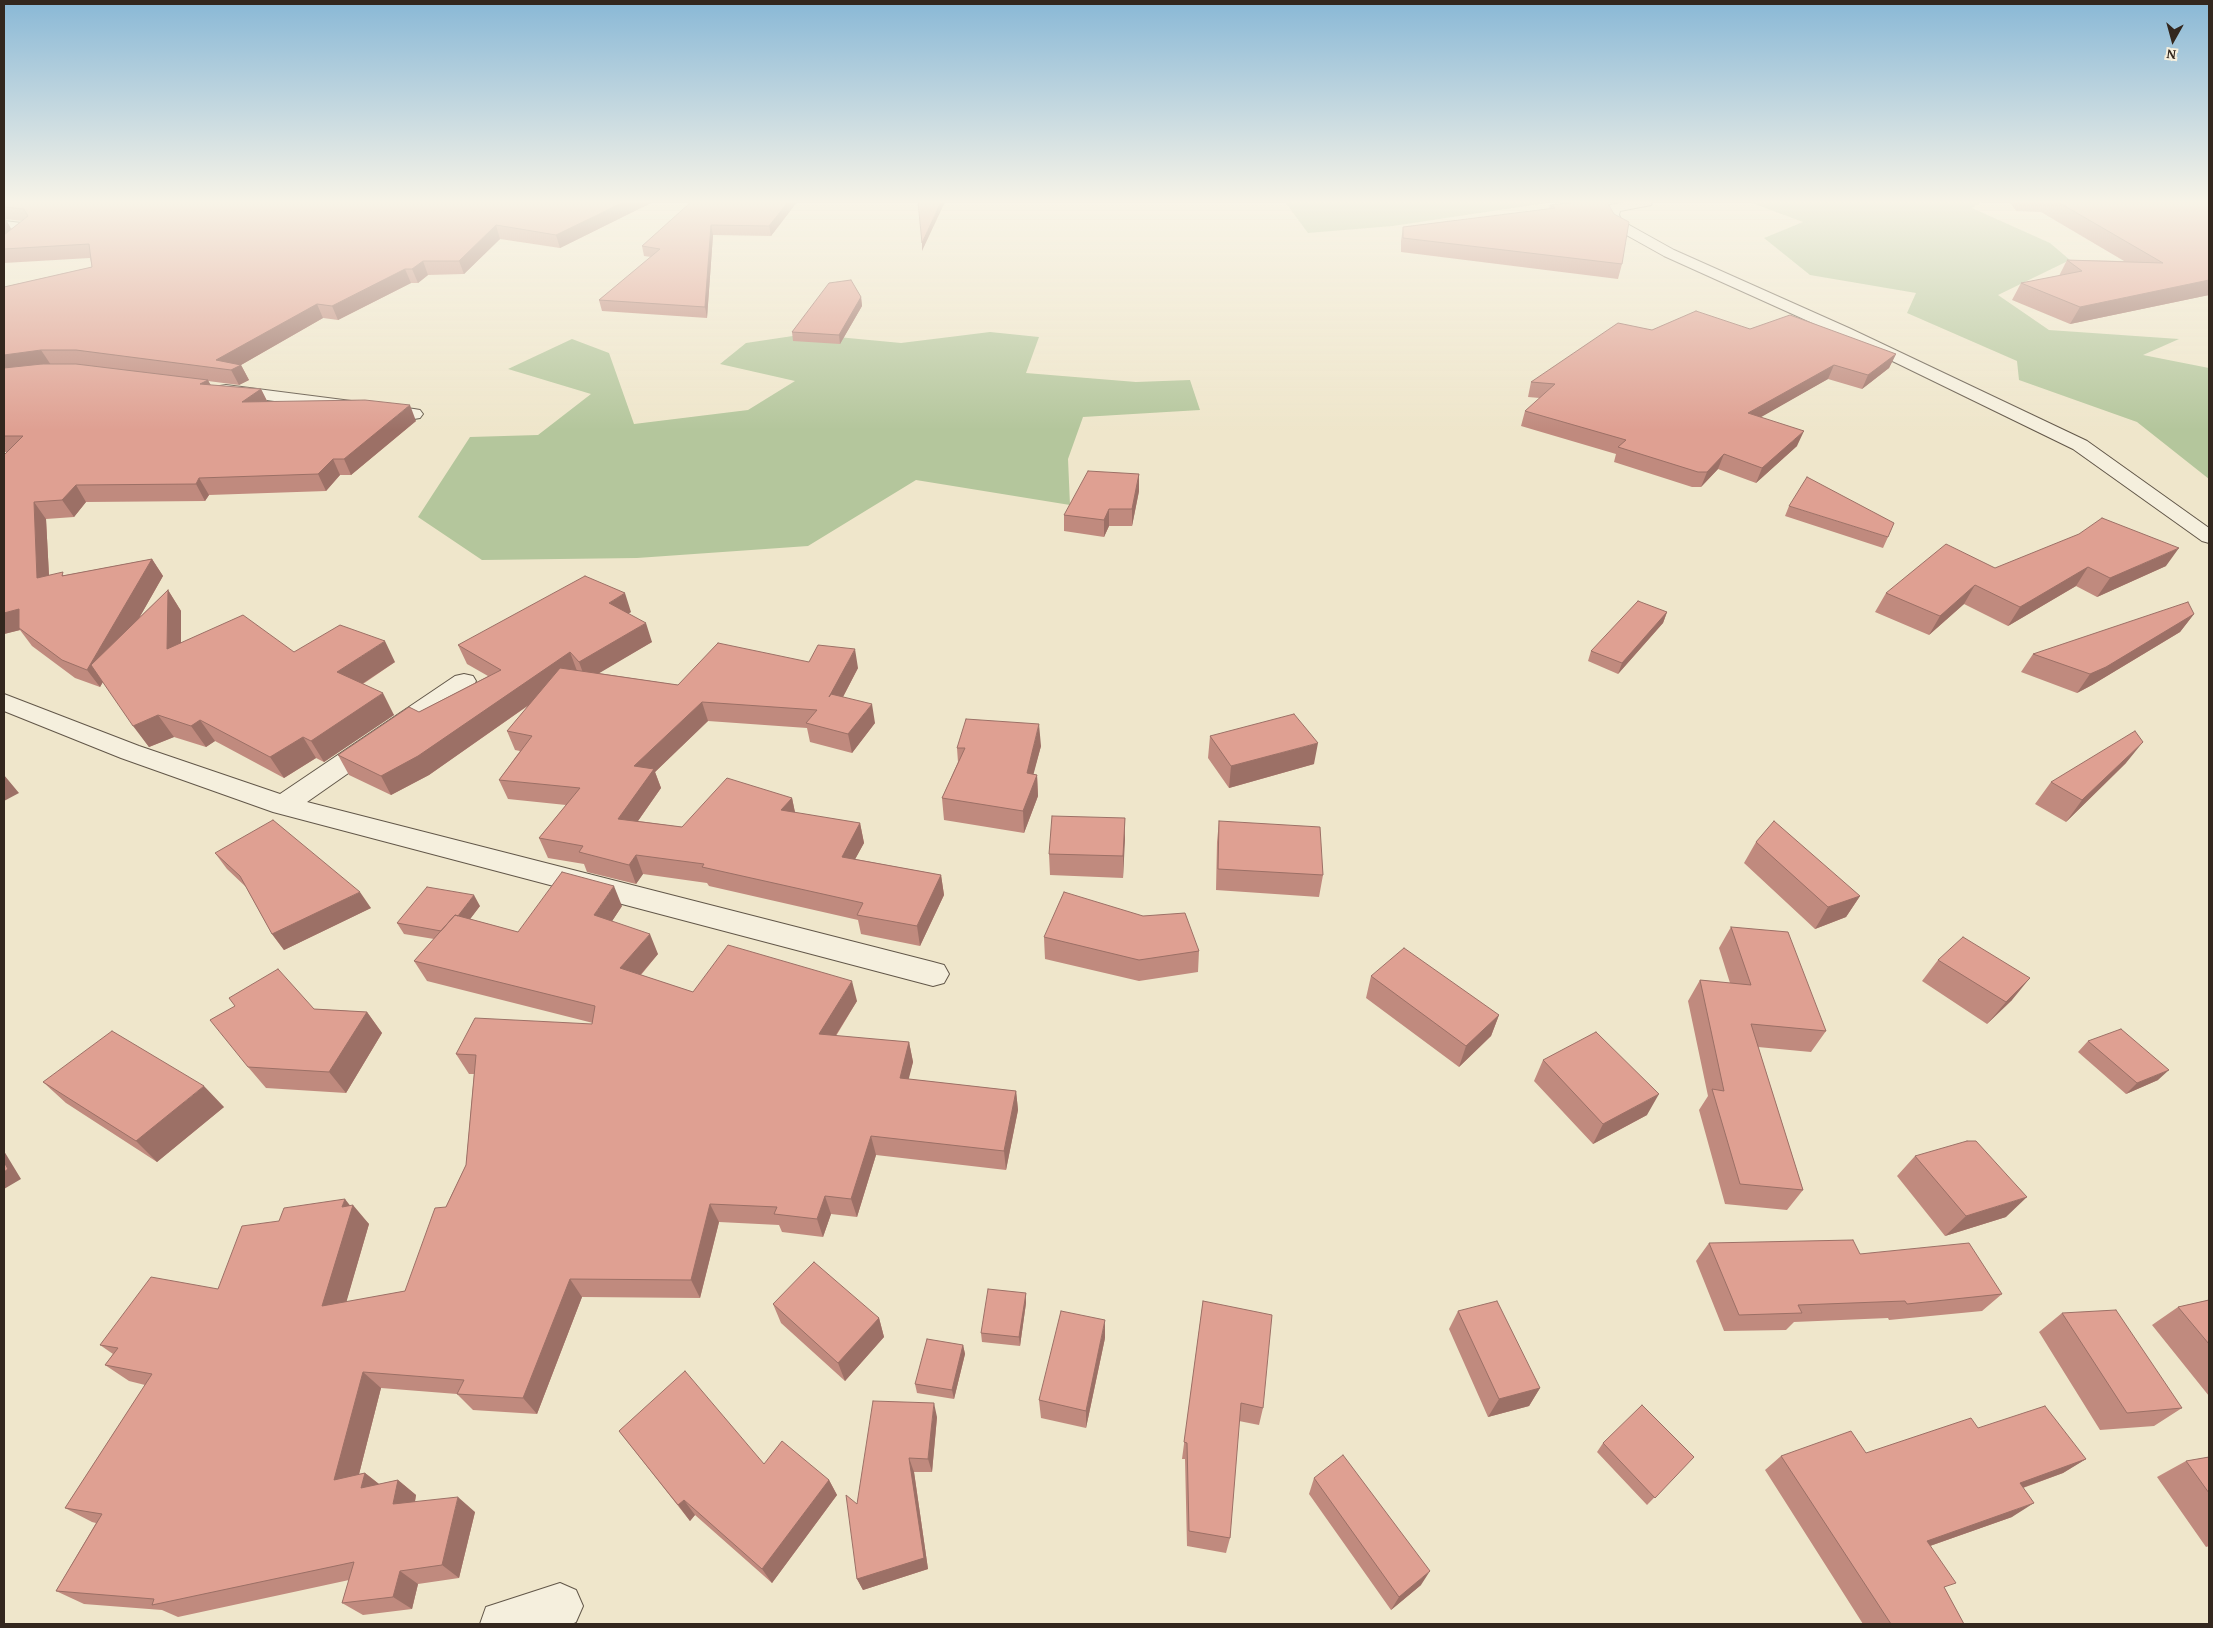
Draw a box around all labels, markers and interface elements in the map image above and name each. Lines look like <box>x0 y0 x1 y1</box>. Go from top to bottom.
north arrow <box>2148 15 2198 65</box>
text: N <box>2165 44 2177 65</box>

